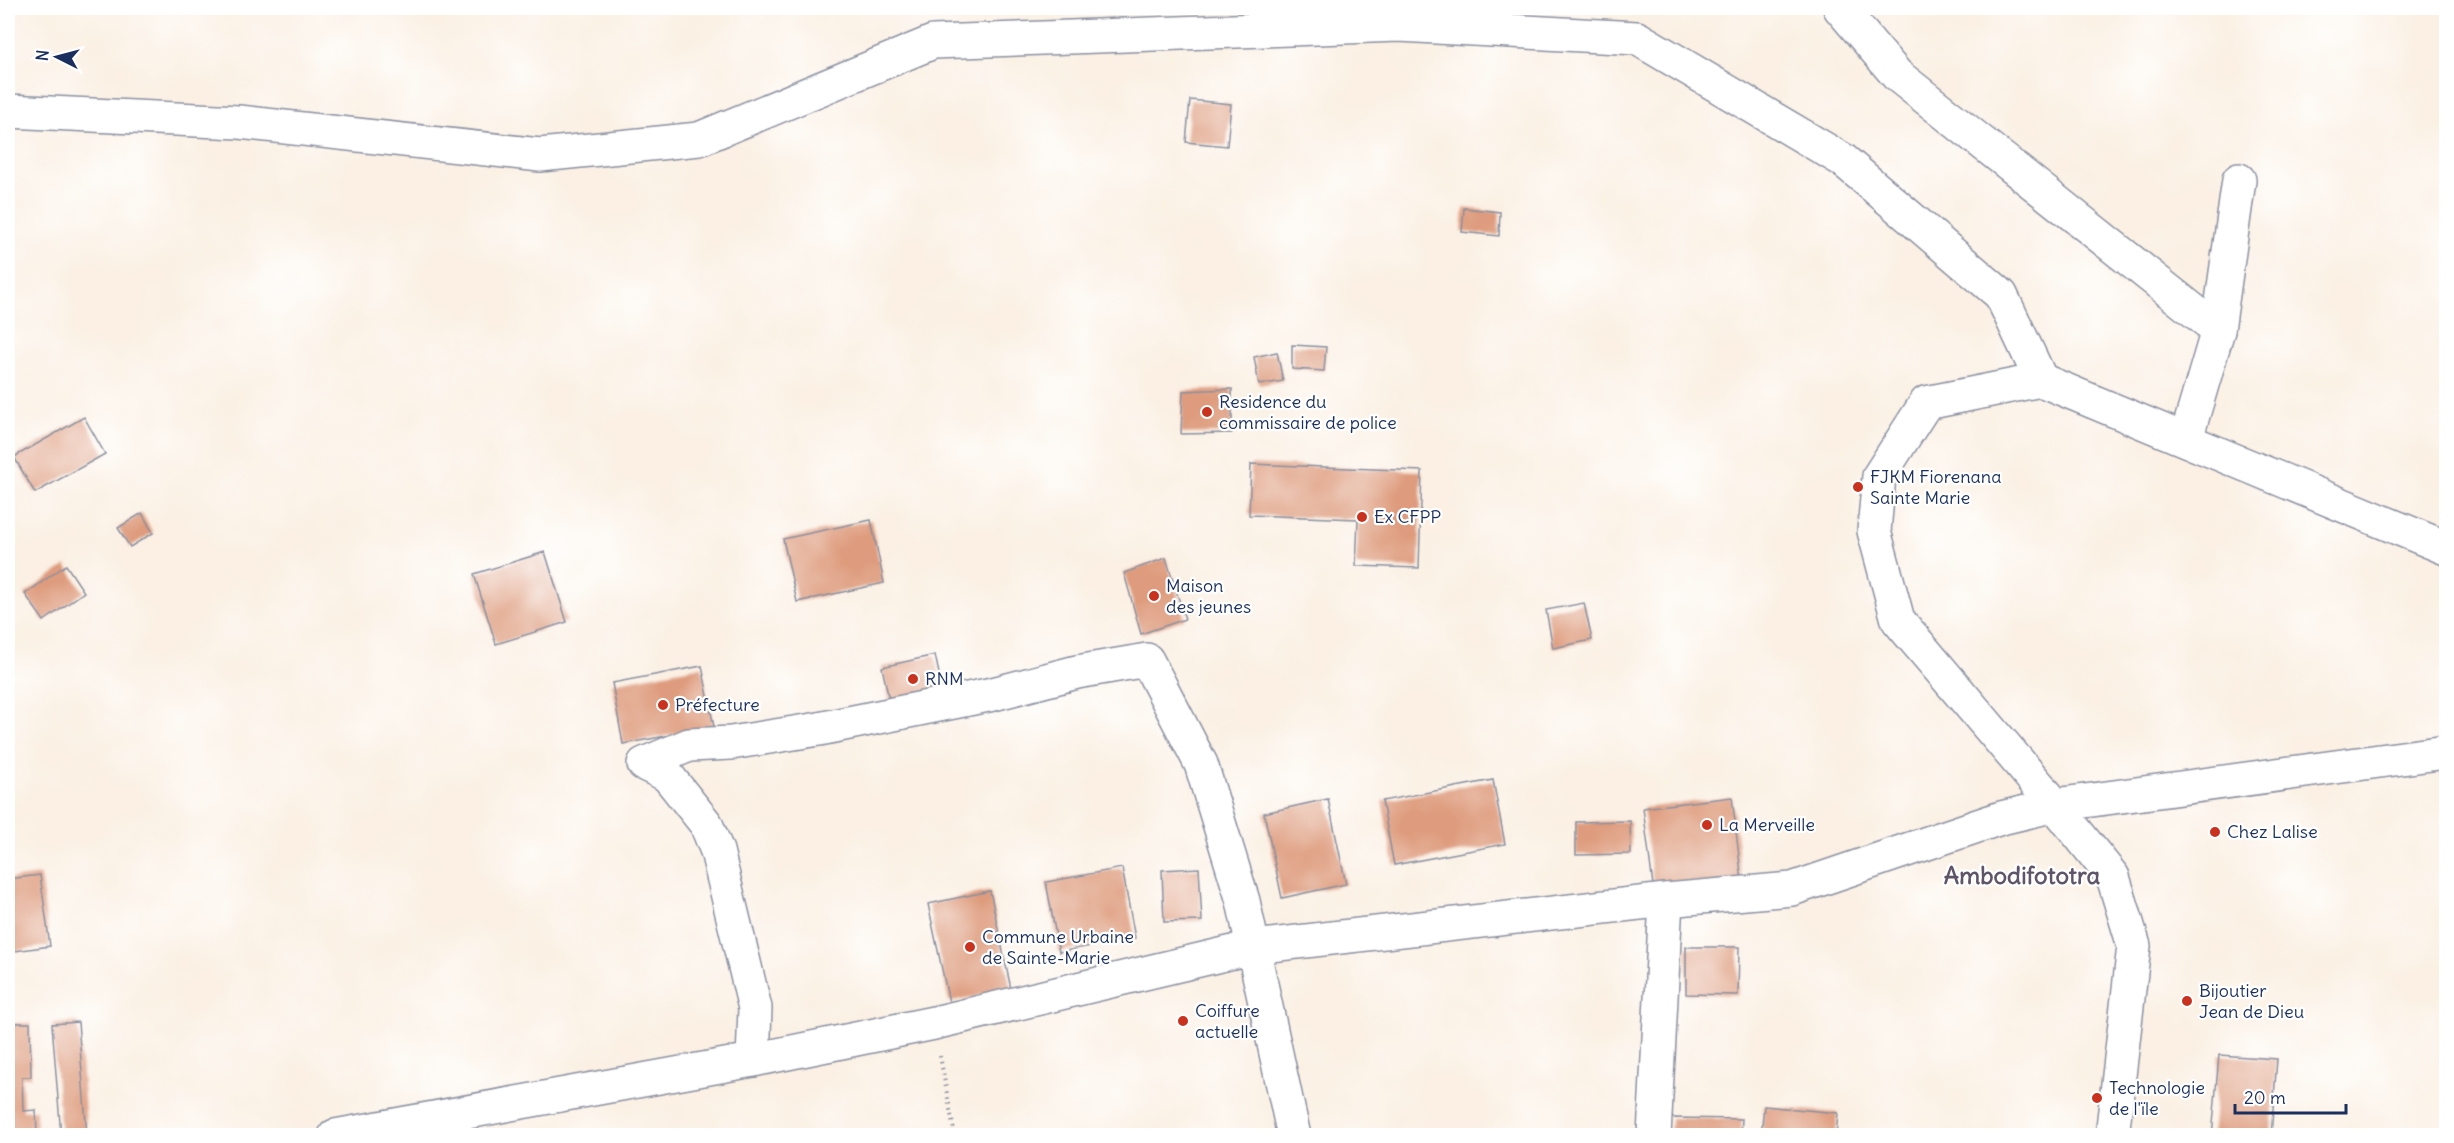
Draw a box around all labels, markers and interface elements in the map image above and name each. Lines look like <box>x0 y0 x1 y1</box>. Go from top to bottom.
north arrow <box>27 27 87 87</box>
text: N <box>32 49 53 62</box>
place label: Residence du commissaire de police <box>1219 390 1397 434</box>
marker: Residence du commissaire de police <box>1200 405 1214 419</box>
place label: FJKM Fiorenana Sainte Marie <box>1870 465 2002 509</box>
marker: FJKM Fiorenana Sainte Marie <box>1851 480 1865 494</box>
place label: Ex CFPP <box>1374 505 1441 528</box>
marker: Ex CFPP <box>1355 510 1369 524</box>
place label: Maison des jeunes <box>1166 574 1251 618</box>
marker: Maison des jeunes <box>1147 589 1161 603</box>
place label: RNM <box>925 667 964 690</box>
marker: RNM <box>906 672 920 686</box>
place label: Préfecture <box>675 693 760 716</box>
marker: Préfecture <box>656 698 670 712</box>
place label: La Merveille <box>1719 813 1815 836</box>
marker: La Merveille <box>1700 818 1714 832</box>
place label: Chez Lalise <box>2227 820 2318 843</box>
marker: Chez Lalise <box>2208 825 2222 839</box>
district label: Ambodifototra <box>1944 860 2100 890</box>
place label: Commune Urbaine de Sainte-Marie <box>982 925 1134 969</box>
marker: Commune Urbaine de Sainte-Marie <box>963 940 977 954</box>
place label: Bijoutier Jean de Dieu <box>2199 979 2304 1023</box>
marker: Bijoutier Jean de Dieu <box>2180 994 2194 1008</box>
place label: Coiffure actuelle <box>1195 999 1260 1043</box>
marker: Coiffure actuelle <box>1176 1014 1190 1028</box>
place label: Technologie de l'ïle <box>2109 1076 2205 1120</box>
scale bar <box>2235 1077 2346 1115</box>
text: 20 m <box>2244 1086 2286 1109</box>
marker: Technologie de l'ïle <box>2090 1091 2104 1105</box>

